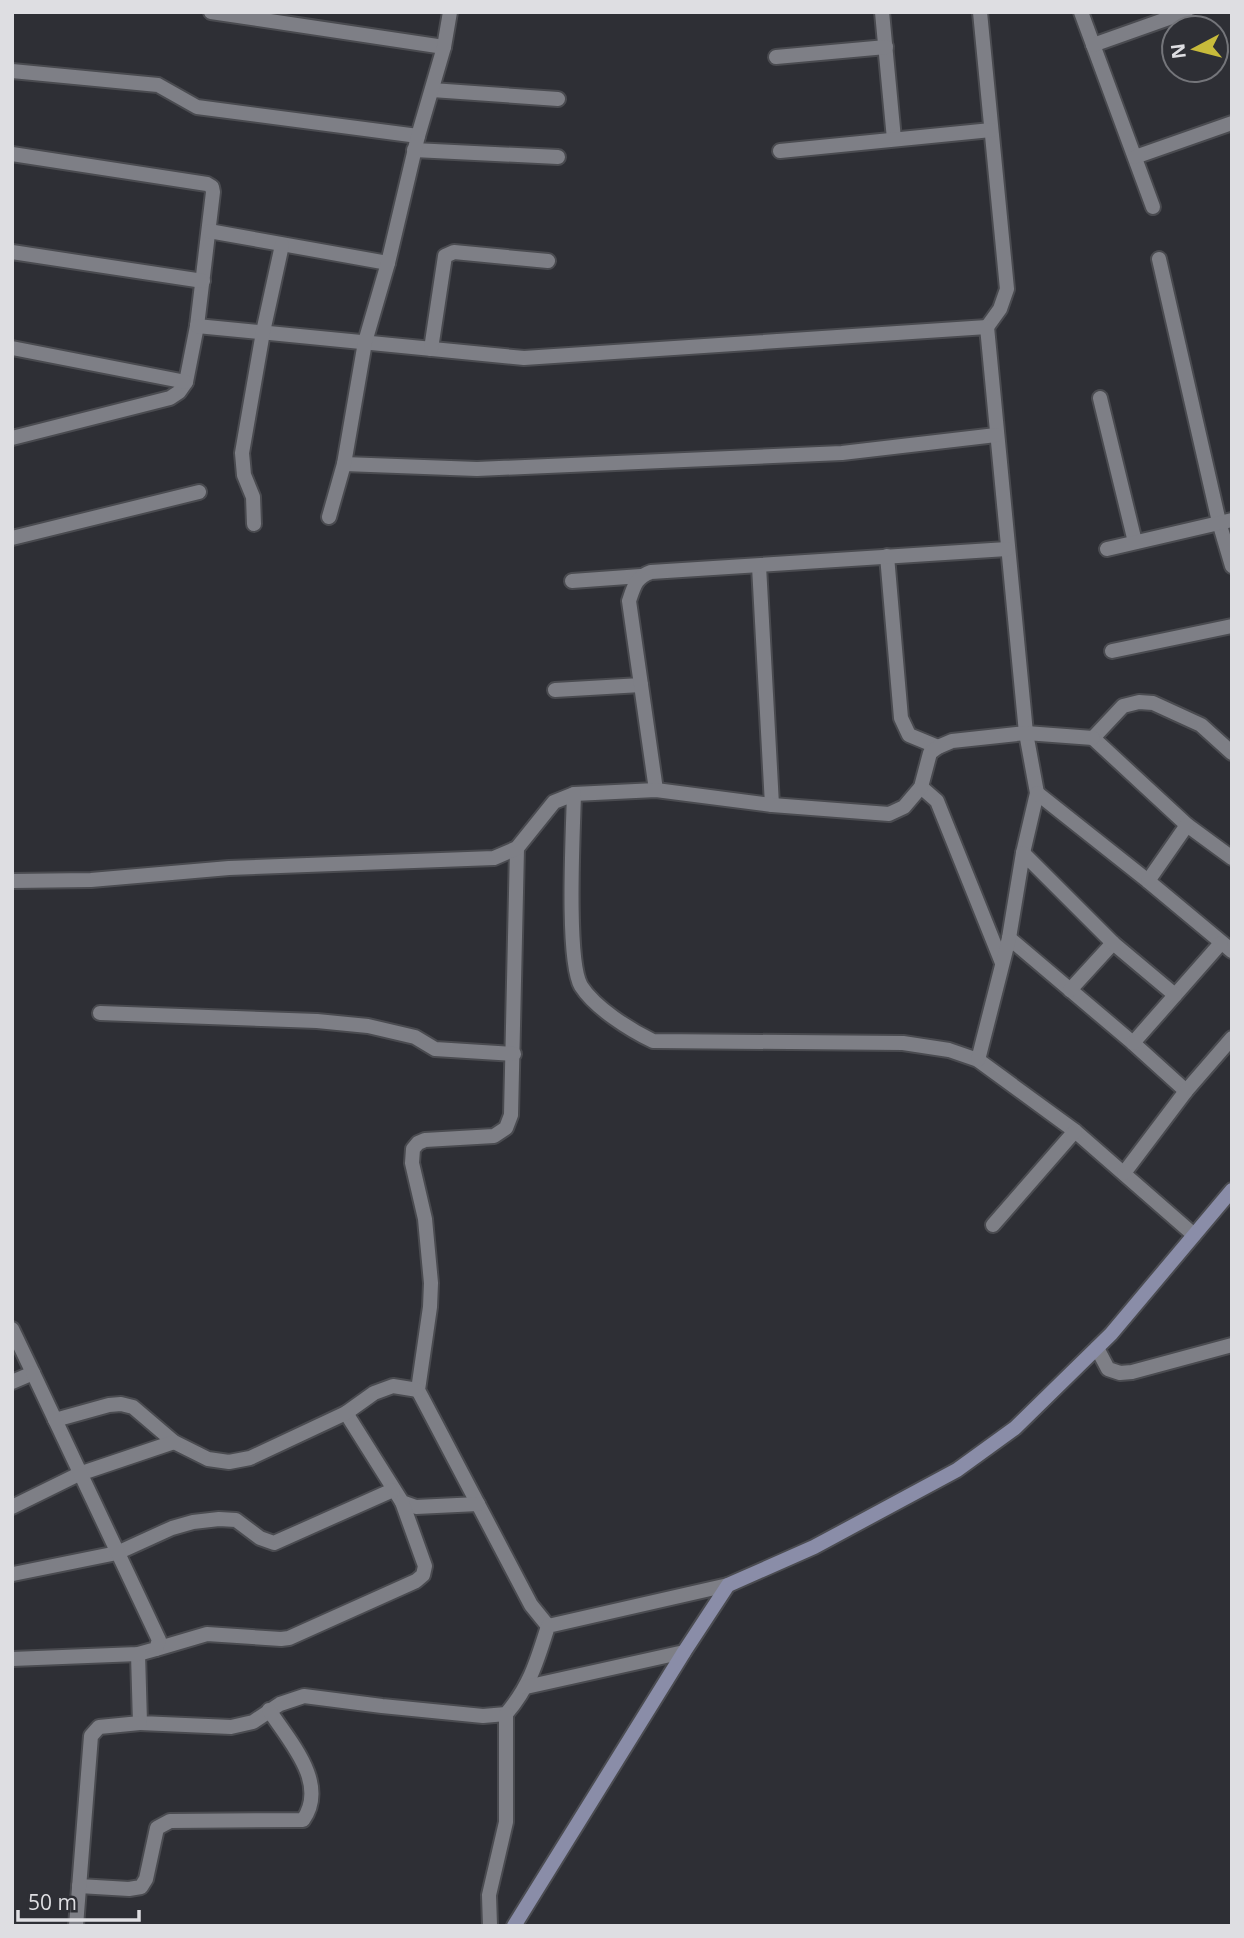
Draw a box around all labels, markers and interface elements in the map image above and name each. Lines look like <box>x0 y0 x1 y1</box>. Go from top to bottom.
north arrow <box>1160 14 1230 84</box>
text: N <box>1164 42 1192 60</box>
scale bar <box>18 1878 138 1922</box>
text: 50 m <box>28 1888 77 1916</box>

